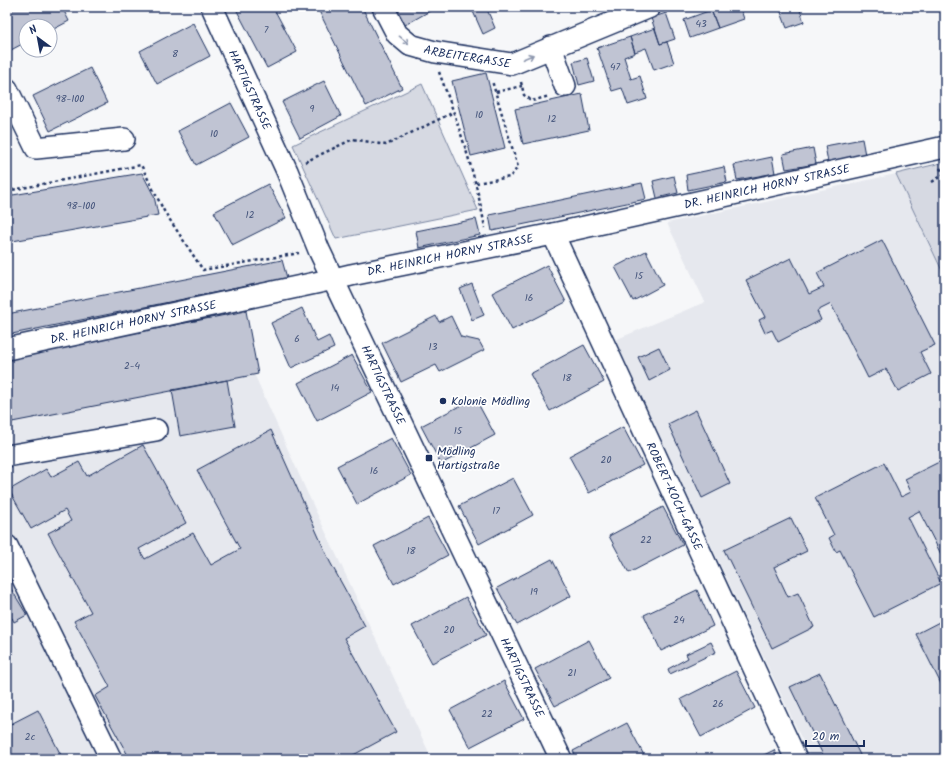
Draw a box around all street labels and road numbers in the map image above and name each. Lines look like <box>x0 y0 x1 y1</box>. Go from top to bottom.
street label: ARBEITERGASSE <box>422 40 513 73</box>
street label: HARTIGSTRASSE <box>223 46 277 134</box>
street label: DR. HEINRICH HORNY STRASSE <box>682 159 852 214</box>
street label: DR. HEINRICH HORNY STRASSE <box>365 229 536 281</box>
street label: DR. HEINRICH HORNY STRASSE <box>48 295 219 349</box>
street label: HARTIGSTRASSE <box>356 342 411 429</box>
street label: ROBERT-KOCH-GASSE <box>641 439 708 555</box>
street label: HARTIGSTRASSE <box>495 634 550 722</box>

